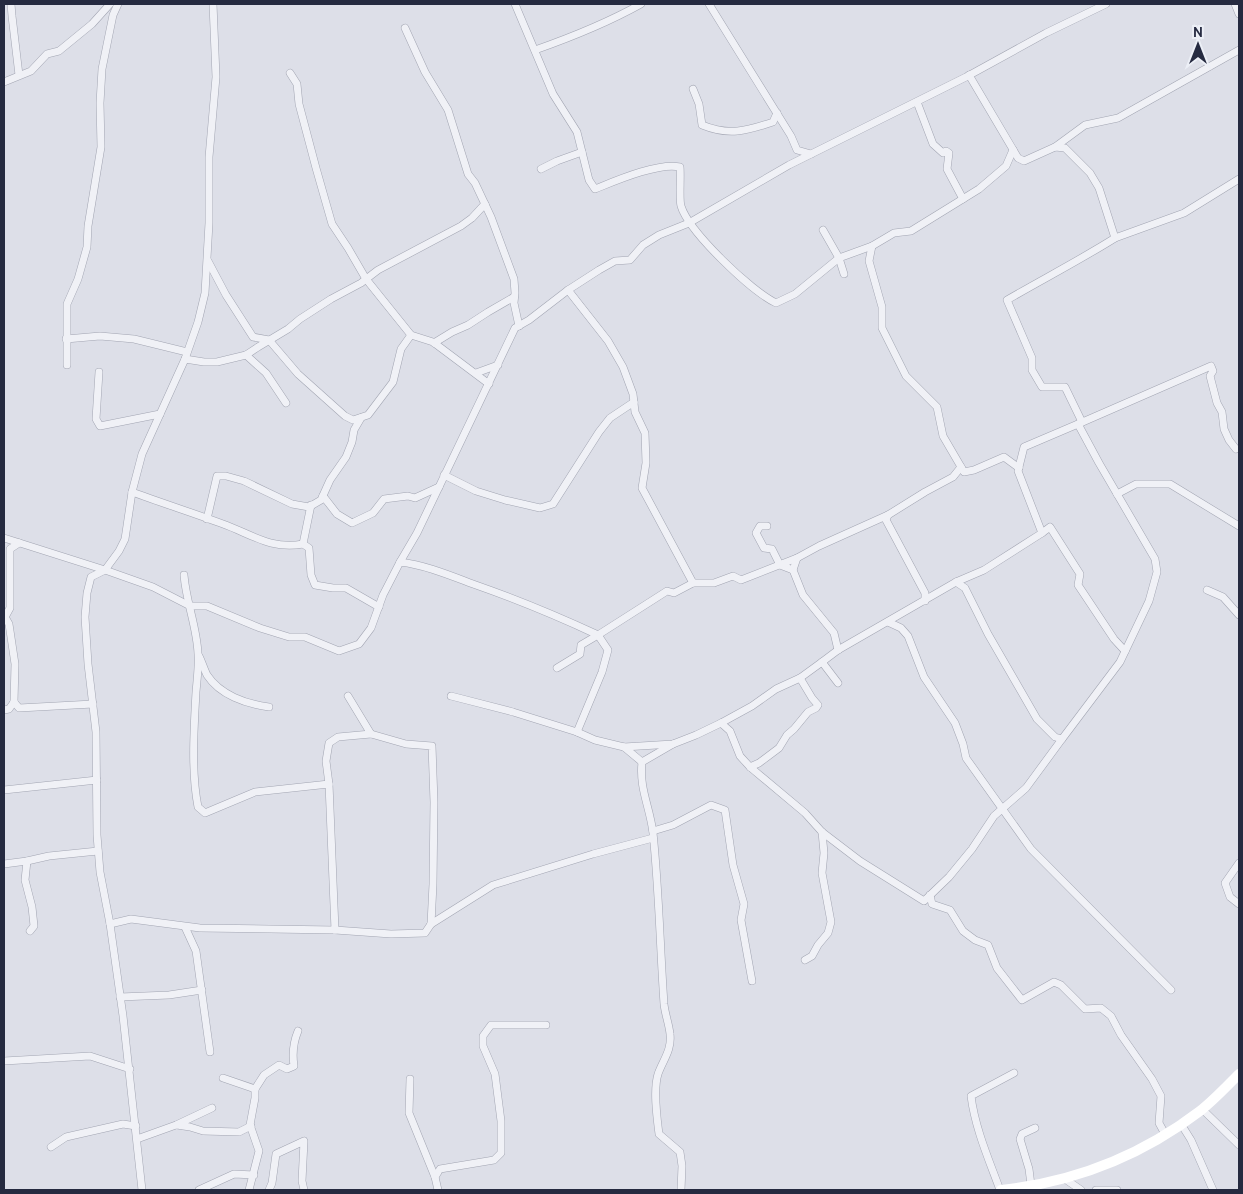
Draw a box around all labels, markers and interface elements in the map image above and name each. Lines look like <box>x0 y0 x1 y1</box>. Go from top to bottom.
north arrow <box>1173 20 1223 70</box>
text: N <box>1193 23 1203 41</box>

